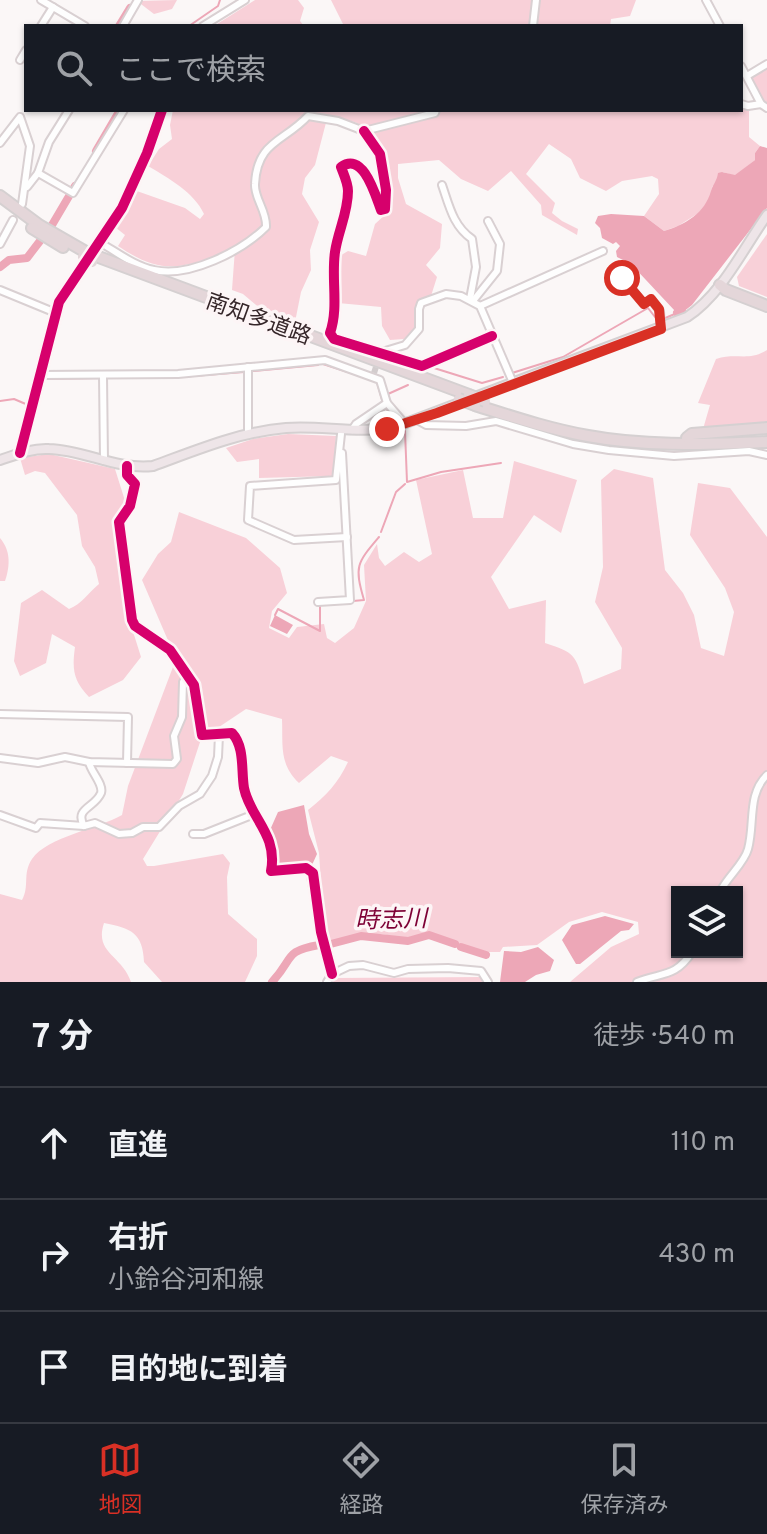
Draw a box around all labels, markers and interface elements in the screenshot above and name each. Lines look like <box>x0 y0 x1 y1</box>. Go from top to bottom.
search box <box>24 24 743 112</box>
icon: search <box>52 46 96 90</box>
text: ここで検索 <box>116 54 266 91</box>
route start <box>604 260 640 296</box>
street label: 南知多道路 <box>202 289 314 352</box>
route end <box>369 411 405 447</box>
map controls <box>671 886 743 958</box>
button: layers <box>671 886 743 958</box>
water label: 時志川 <box>355 905 430 937</box>
text: 7 分 <box>32 1017 93 1060</box>
text: 徒歩 · 540 m <box>593 1021 735 1054</box>
icon: ahead <box>32 1121 76 1165</box>
text: 110 m <box>671 1127 735 1160</box>
text: 直進 <box>108 1129 168 1166</box>
text: 右折 <box>108 1221 168 1258</box>
icon: right <box>32 1233 76 1277</box>
text: 430 m <box>659 1239 735 1272</box>
text: 小鈴谷河和線 <box>108 1265 264 1298</box>
icon: arrive <box>32 1345 76 1389</box>
text: 目的地に到着 <box>108 1353 288 1390</box>
tab: 地図 <box>98 1438 143 1520</box>
tab: 経路 <box>339 1438 384 1520</box>
tab: 保存済み <box>580 1438 669 1520</box>

